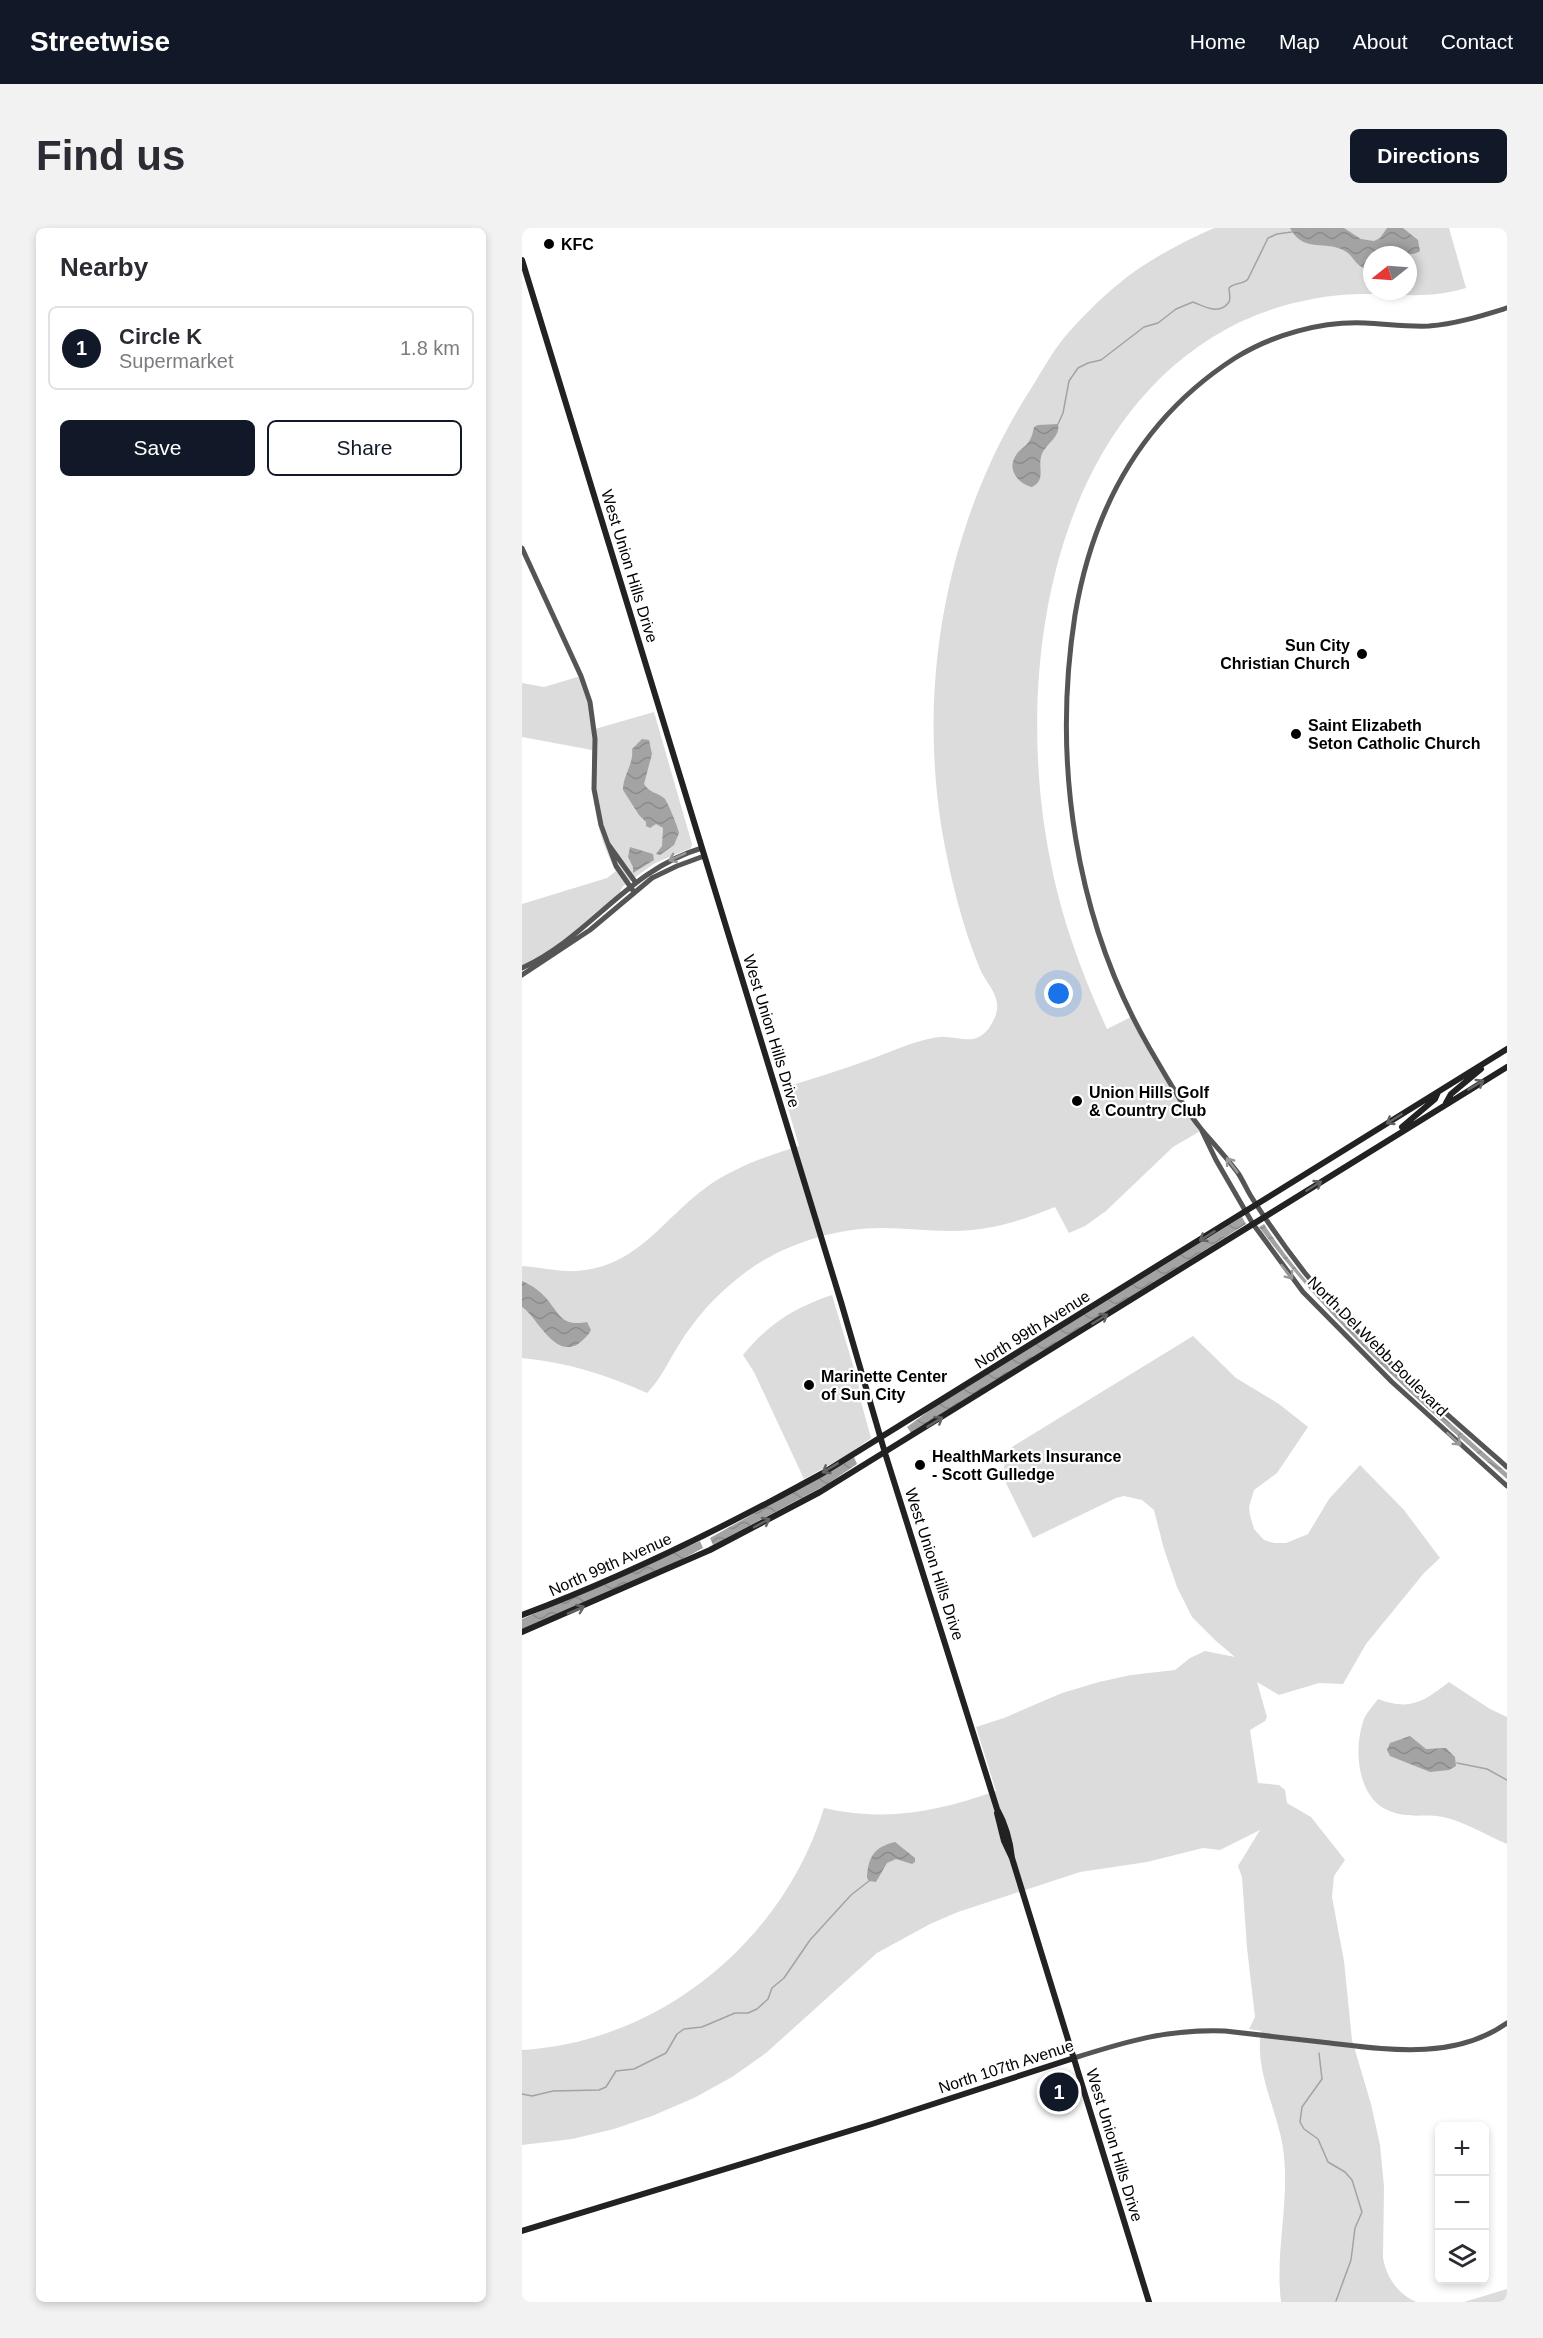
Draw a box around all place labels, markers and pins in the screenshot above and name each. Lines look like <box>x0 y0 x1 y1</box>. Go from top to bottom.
place label: KFC <box>561 236 594 253</box>
marker: KFC <box>542 237 556 251</box>
place label: Sun City Christian Church <box>1220 637 1350 672</box>
marker: Sun City Christian Church <box>1355 647 1369 661</box>
place label: Saint Elizabeth Seton Catholic Church <box>1308 717 1480 752</box>
marker: Saint Elizabeth Seton Catholic Church <box>1289 727 1303 741</box>
place label: Union Hills Golf & Country Club <box>1089 1084 1210 1119</box>
marker: Union Hills Golf & Country Club <box>1070 1094 1084 1108</box>
place label: Marinette Center of Sun City <box>821 1368 947 1403</box>
marker: Marinette Center of Sun City <box>802 1378 816 1392</box>
place label: HealthMarkets Insurance - Scott Gulledge <box>932 1448 1122 1483</box>
marker: HealthMarkets Insurance - Scott Gulledge <box>913 1458 927 1472</box>
pin: 1 <box>1040 2070 1078 2114</box>

